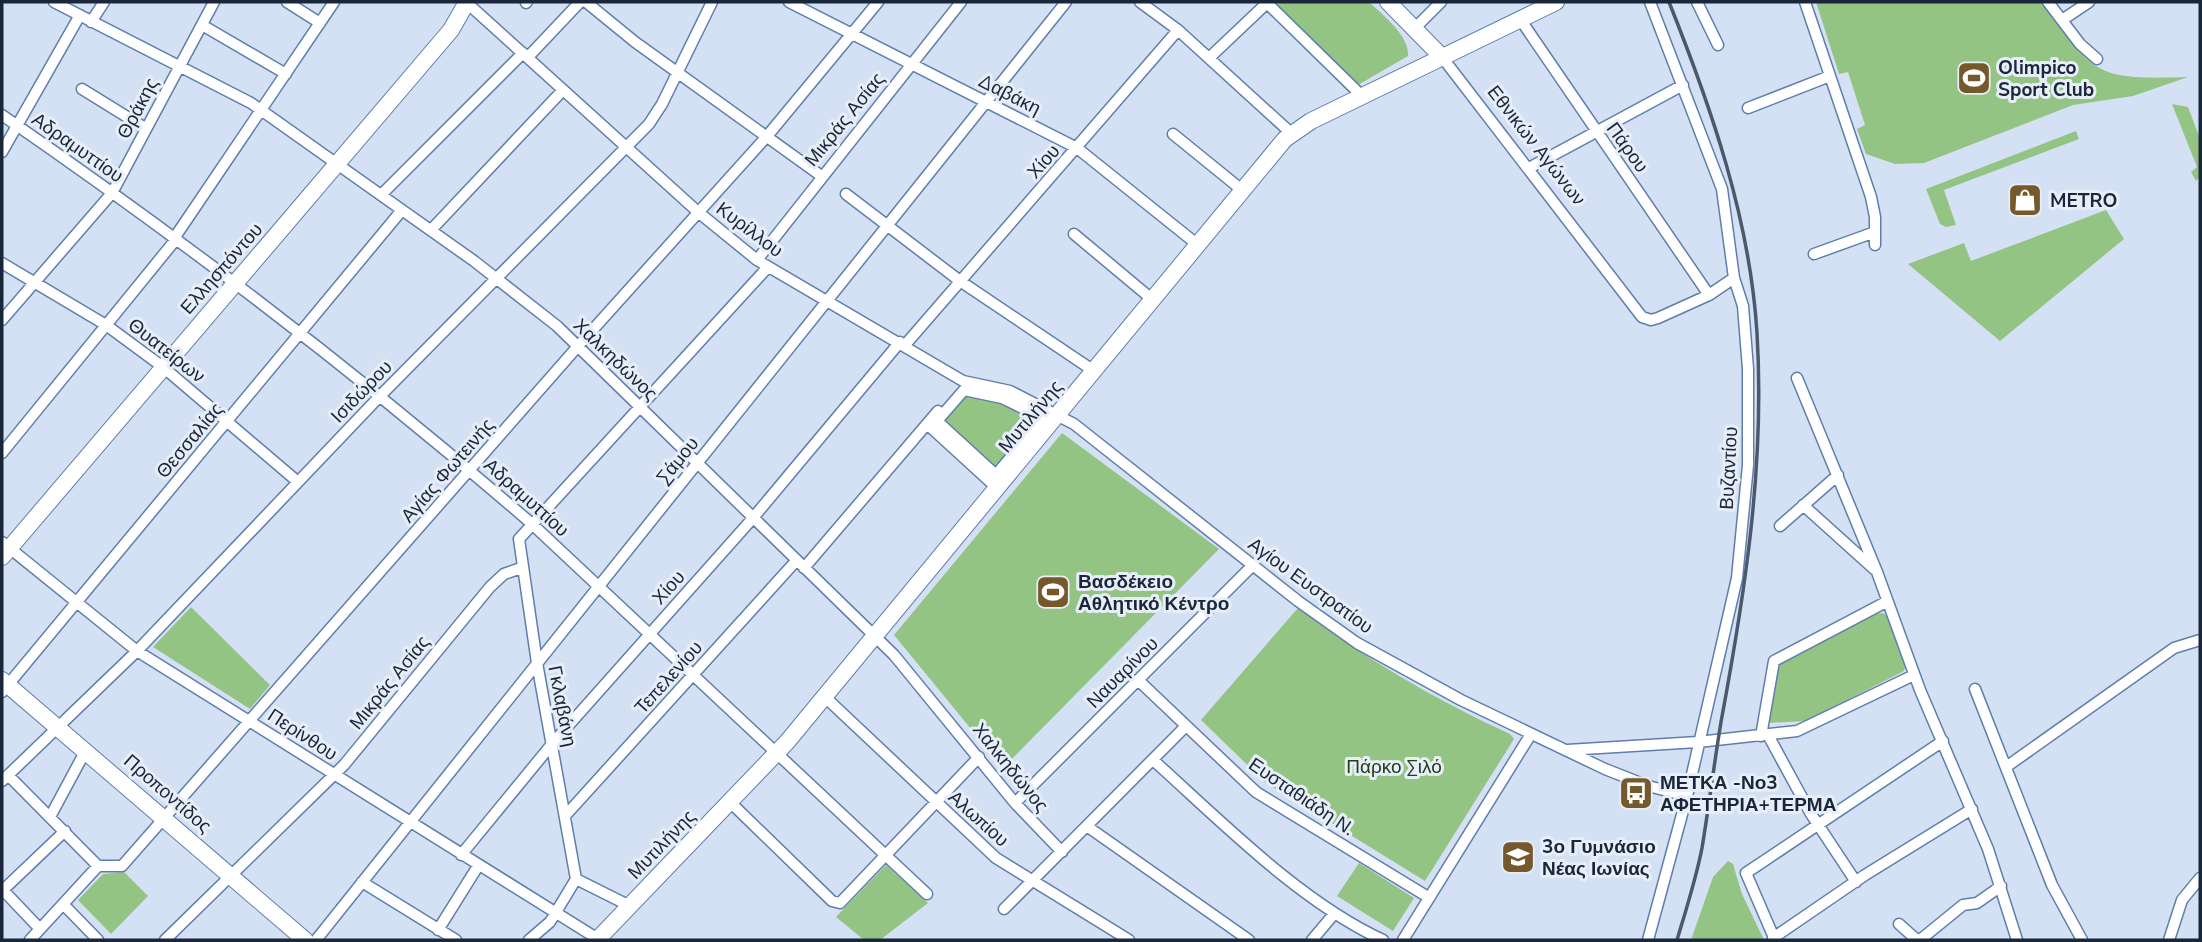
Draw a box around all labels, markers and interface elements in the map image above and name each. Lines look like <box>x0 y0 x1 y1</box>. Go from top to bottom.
place label: Olimpico Sport Club <box>1998 55 2094 103</box>
sports icon: Olimpico Sport Club <box>1955 59 1993 97</box>
street label: Μικράς Ασίας <box>799 67 891 172</box>
street label: Δαβάκη <box>974 68 1045 122</box>
street label: Θράκης <box>111 73 165 144</box>
street label: Εθνικών Αγώνων <box>1481 80 1591 211</box>
street label: Αδραμυττίου <box>26 107 128 189</box>
street label: Πάρου <box>1600 117 1654 178</box>
street label: Χίου <box>1022 139 1066 184</box>
shop icon: METRO <box>2006 181 2044 219</box>
place label: METRO <box>2050 188 2117 214</box>
street label: Κυρίλλου <box>711 196 788 264</box>
street label: Ελλησπόντου <box>175 217 269 320</box>
street label: Θυατείρων <box>122 312 210 389</box>
street label: Χαλκηδώνος <box>567 313 663 407</box>
street label: Ισιδώρου <box>325 354 398 429</box>
street label: Μυτιλήνης <box>993 375 1069 458</box>
street label: Θεσσαλίας <box>150 397 229 484</box>
street label: Αγίας Φωτεινής <box>395 413 500 528</box>
street label: Βυζαντίου <box>1714 426 1744 510</box>
street label: Σάμου <box>651 431 705 490</box>
street label: Αδραμυττίου <box>478 453 575 543</box>
street label: Αγίου Ευστρατίου <box>1243 532 1378 640</box>
street label: Χίου <box>646 565 691 610</box>
place label: Βασδέκειο Αθλητικό Κέντρο <box>1078 569 1229 617</box>
sports icon: Βασδέκειο Αθλητικό Κέντρο <box>1034 573 1072 611</box>
street label: Μικράς Ασίας <box>344 630 436 735</box>
street label: Ναυαρίνου <box>1081 631 1164 714</box>
street label: Τεπελενίου <box>629 635 709 720</box>
street label: Γκλαβάνη <box>541 663 583 749</box>
street label: Περίνθου <box>263 703 342 767</box>
street label: Χαλκηδώνος <box>966 718 1054 818</box>
street label: Προποντίδος <box>118 748 217 839</box>
street label: Ευσταθιάδη Ν. <box>1243 752 1360 842</box>
park label: Πάρκο Σιλό <box>1346 754 1442 780</box>
place label: ΜΕΤΚΑ -Νο3 ΑΦΕΤΗΡΙΑ+ΤΕΡΜΑ <box>1660 770 1837 818</box>
bus stop icon: ΜΕΤΚΑ -Νο3 ΑΦΕΤΗΡΙΑ+ΤΕΡΜΑ <box>1617 774 1655 812</box>
street label: Αλωπίου <box>942 785 1014 853</box>
street label: Μυτιλήνης <box>622 804 701 885</box>
place label: 3ο Γυμνάσιο Νέας Ιωνίας <box>1542 834 1656 882</box>
school or university icon: 3ο Γυμνάσιο Νέας Ιωνίας <box>1499 838 1537 876</box>

